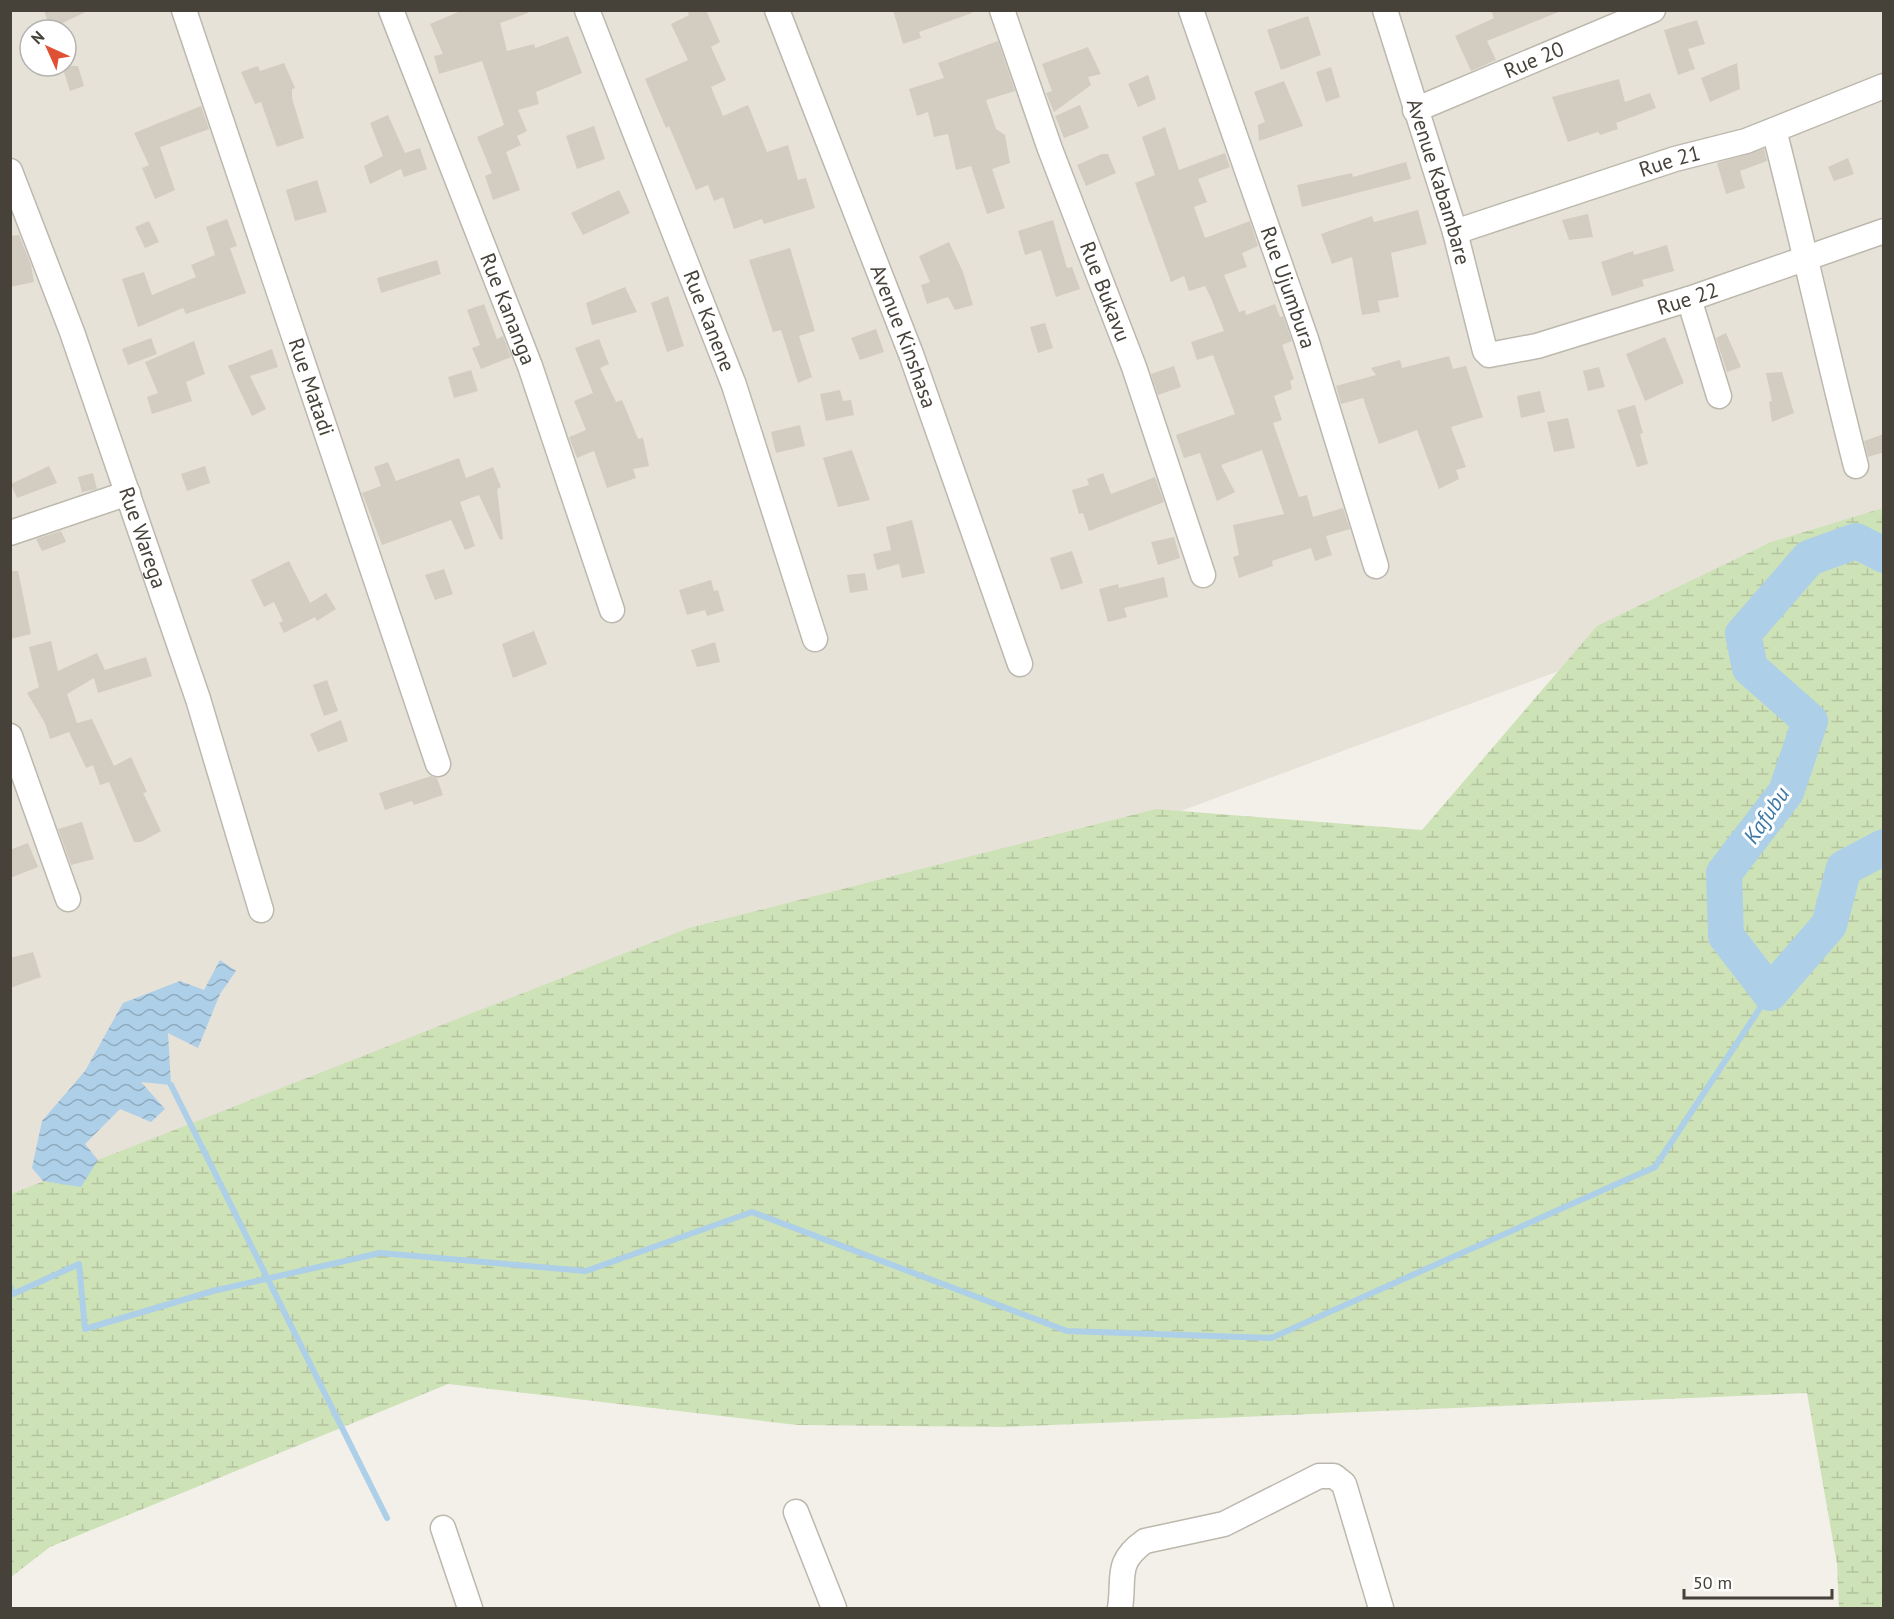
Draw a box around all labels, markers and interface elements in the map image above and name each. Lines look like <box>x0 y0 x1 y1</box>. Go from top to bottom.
north arrow <box>18 18 78 78</box>
text: N <box>27 27 48 48</box>
street label: Rue 20 <box>1500 35 1568 84</box>
street label: Avenue Kabambare <box>1401 95 1477 268</box>
street label: Rue 21 <box>1635 139 1703 183</box>
street label: Rue Ujumbura <box>1255 223 1322 352</box>
street label: Rue Bukavu <box>1074 237 1137 346</box>
street label: Rue Kananga <box>474 249 542 369</box>
street label: Avenue Kinshasa <box>864 261 943 412</box>
street label: Rue Kanene <box>677 266 741 375</box>
street label: Rue 22 <box>1654 276 1722 321</box>
street label: Rue Matadi <box>283 335 341 439</box>
street label: Rue Warega <box>113 483 173 592</box>
water label: Kafubu <box>1737 781 1795 849</box>
scale bar <box>1684 1562 1832 1600</box>
text: 50 m <box>1693 1571 1732 1594</box>

